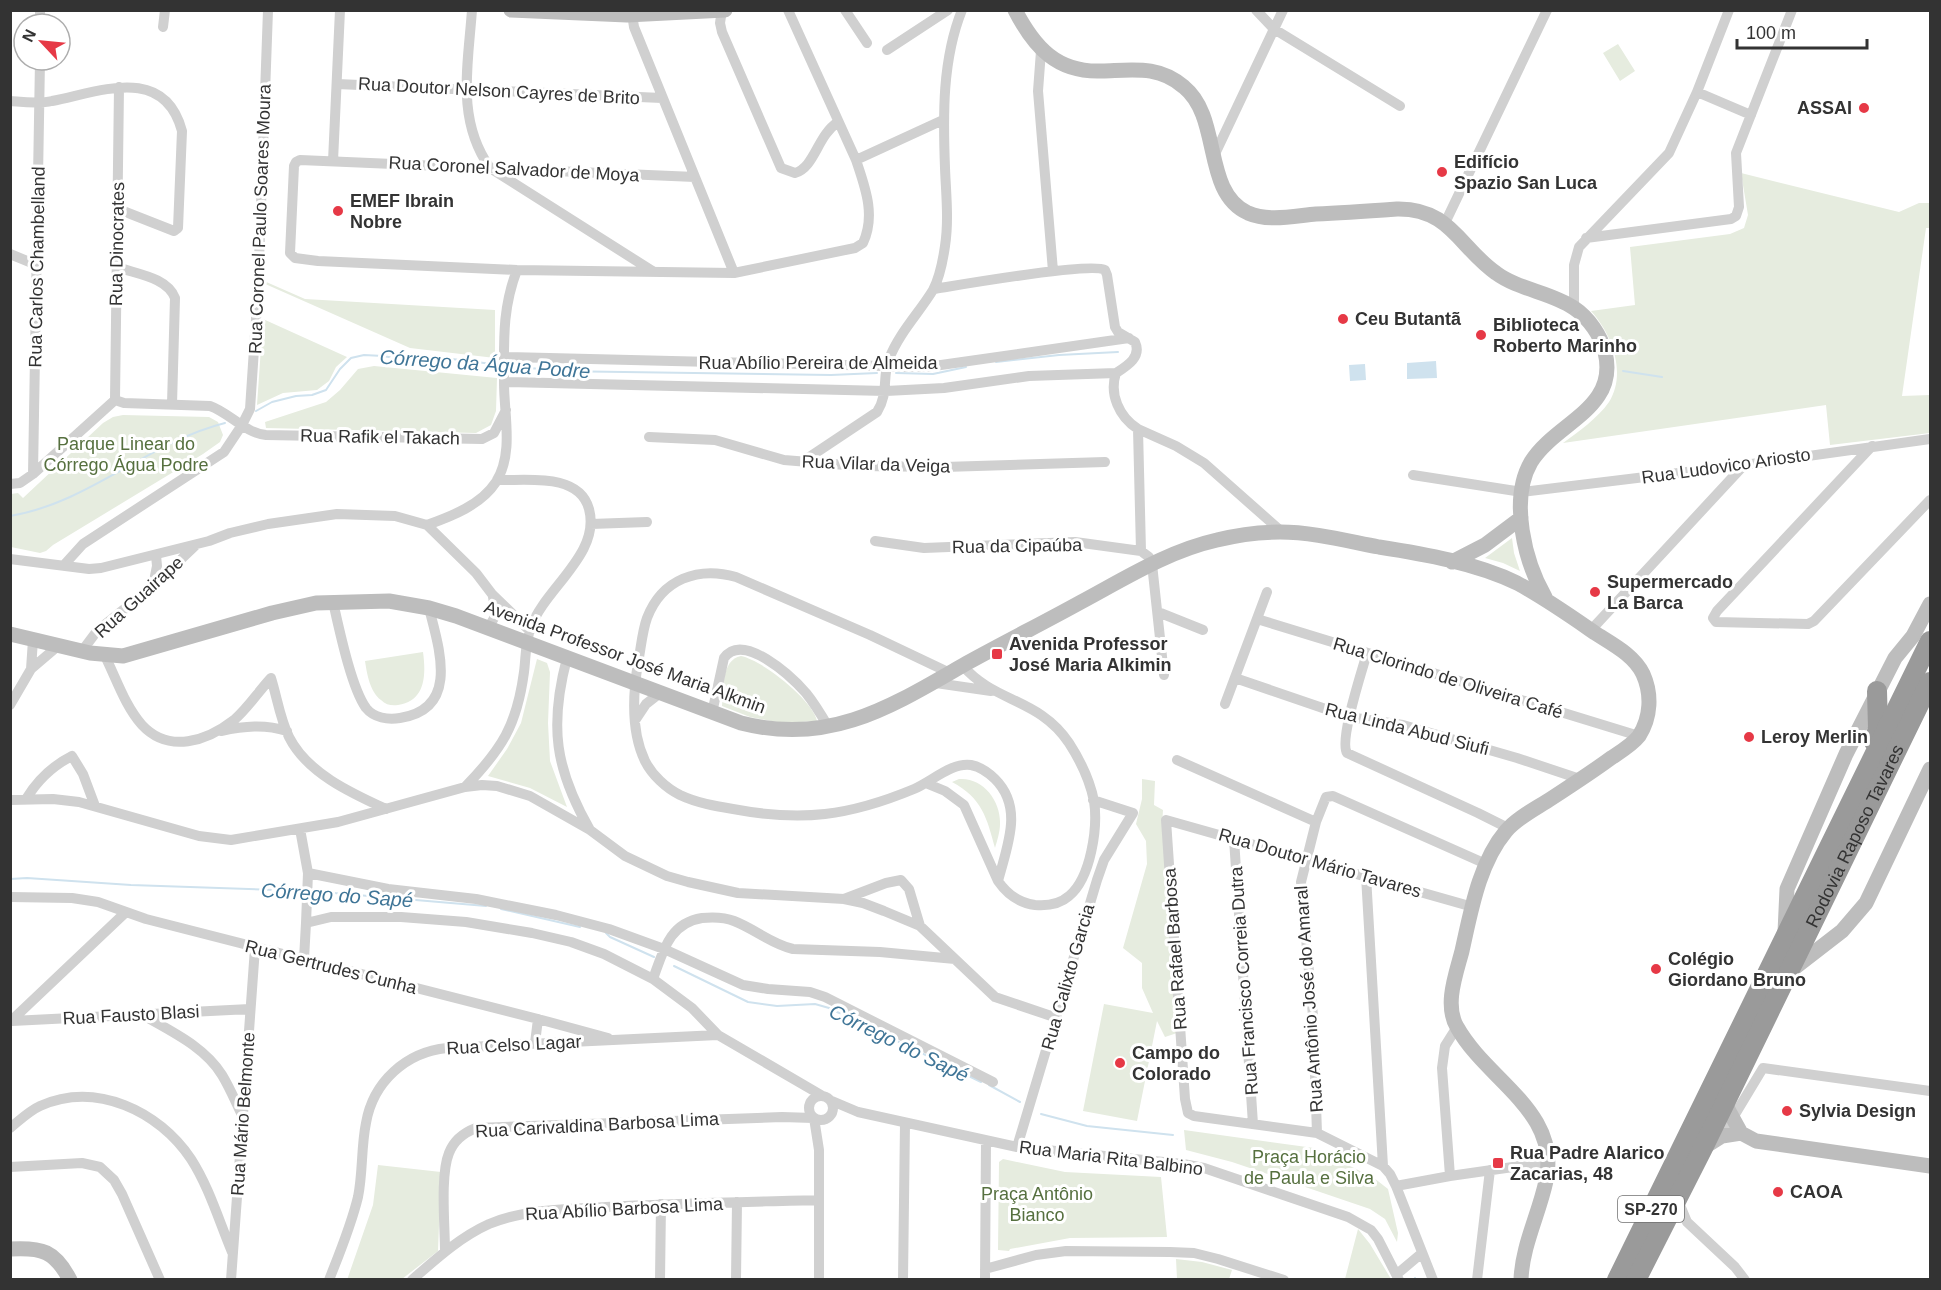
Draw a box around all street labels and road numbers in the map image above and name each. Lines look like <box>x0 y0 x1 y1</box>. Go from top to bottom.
street label: Rua Doutor Nelson Cayres de Brito <box>358 74 640 108</box>
street label: Rua Coronel Paulo Soares Moura <box>245 83 275 354</box>
street label: Rua Coronel Salvador de Moya <box>388 152 641 186</box>
street label: Rua Carlos Chambelland <box>25 166 49 368</box>
street label: Rua Dinocrates <box>106 182 128 306</box>
street label: Rua Abílio Pereira de Almeida <box>698 353 939 373</box>
street label: Rua Rafik el Takach <box>300 426 460 448</box>
street label: Rua Ludovico Ariosto <box>1640 444 1812 488</box>
street label: Rua Vilar da Veiga <box>801 451 952 477</box>
street label: Rua da Cipaúba <box>952 535 1083 557</box>
street label: Rua Guairape <box>91 552 187 642</box>
street label: Avenida Professor José Maria Alkmin <box>482 597 768 717</box>
street label: Rua Clorindo de Oliveira Café <box>1331 633 1565 723</box>
street label: Rua Linda Abud Siufi <box>1323 699 1491 759</box>
street label: Rodovia Raposo Tavares <box>1802 741 1908 931</box>
street label: Rua Doutor Mário Tavares <box>1216 824 1424 902</box>
street label: Rua Francisco Correia Dutra <box>1226 865 1262 1096</box>
street label: Rua Rafael Barbosa <box>1159 866 1191 1031</box>
street label: Rua Antônio José do Amaral <box>1291 885 1327 1113</box>
street label: Rua Calixto Garcia <box>1038 901 1099 1052</box>
street label: Rua Gertrudes Cunha <box>243 936 420 998</box>
street label: Rua Fausto Blasi <box>62 1001 200 1029</box>
street label: Rua Mário Belmonte <box>227 1031 259 1197</box>
street label: Rua Celso Lagar <box>446 1031 582 1059</box>
street label: Rua Carivaldina Barbosa Lima <box>475 1109 720 1141</box>
street label: Rua Maria Rita Balbino <box>1018 1137 1204 1179</box>
street label: Rua Abílio Barbosa Lima <box>525 1194 724 1224</box>
road number: SP-270 <box>1618 1196 1684 1222</box>

